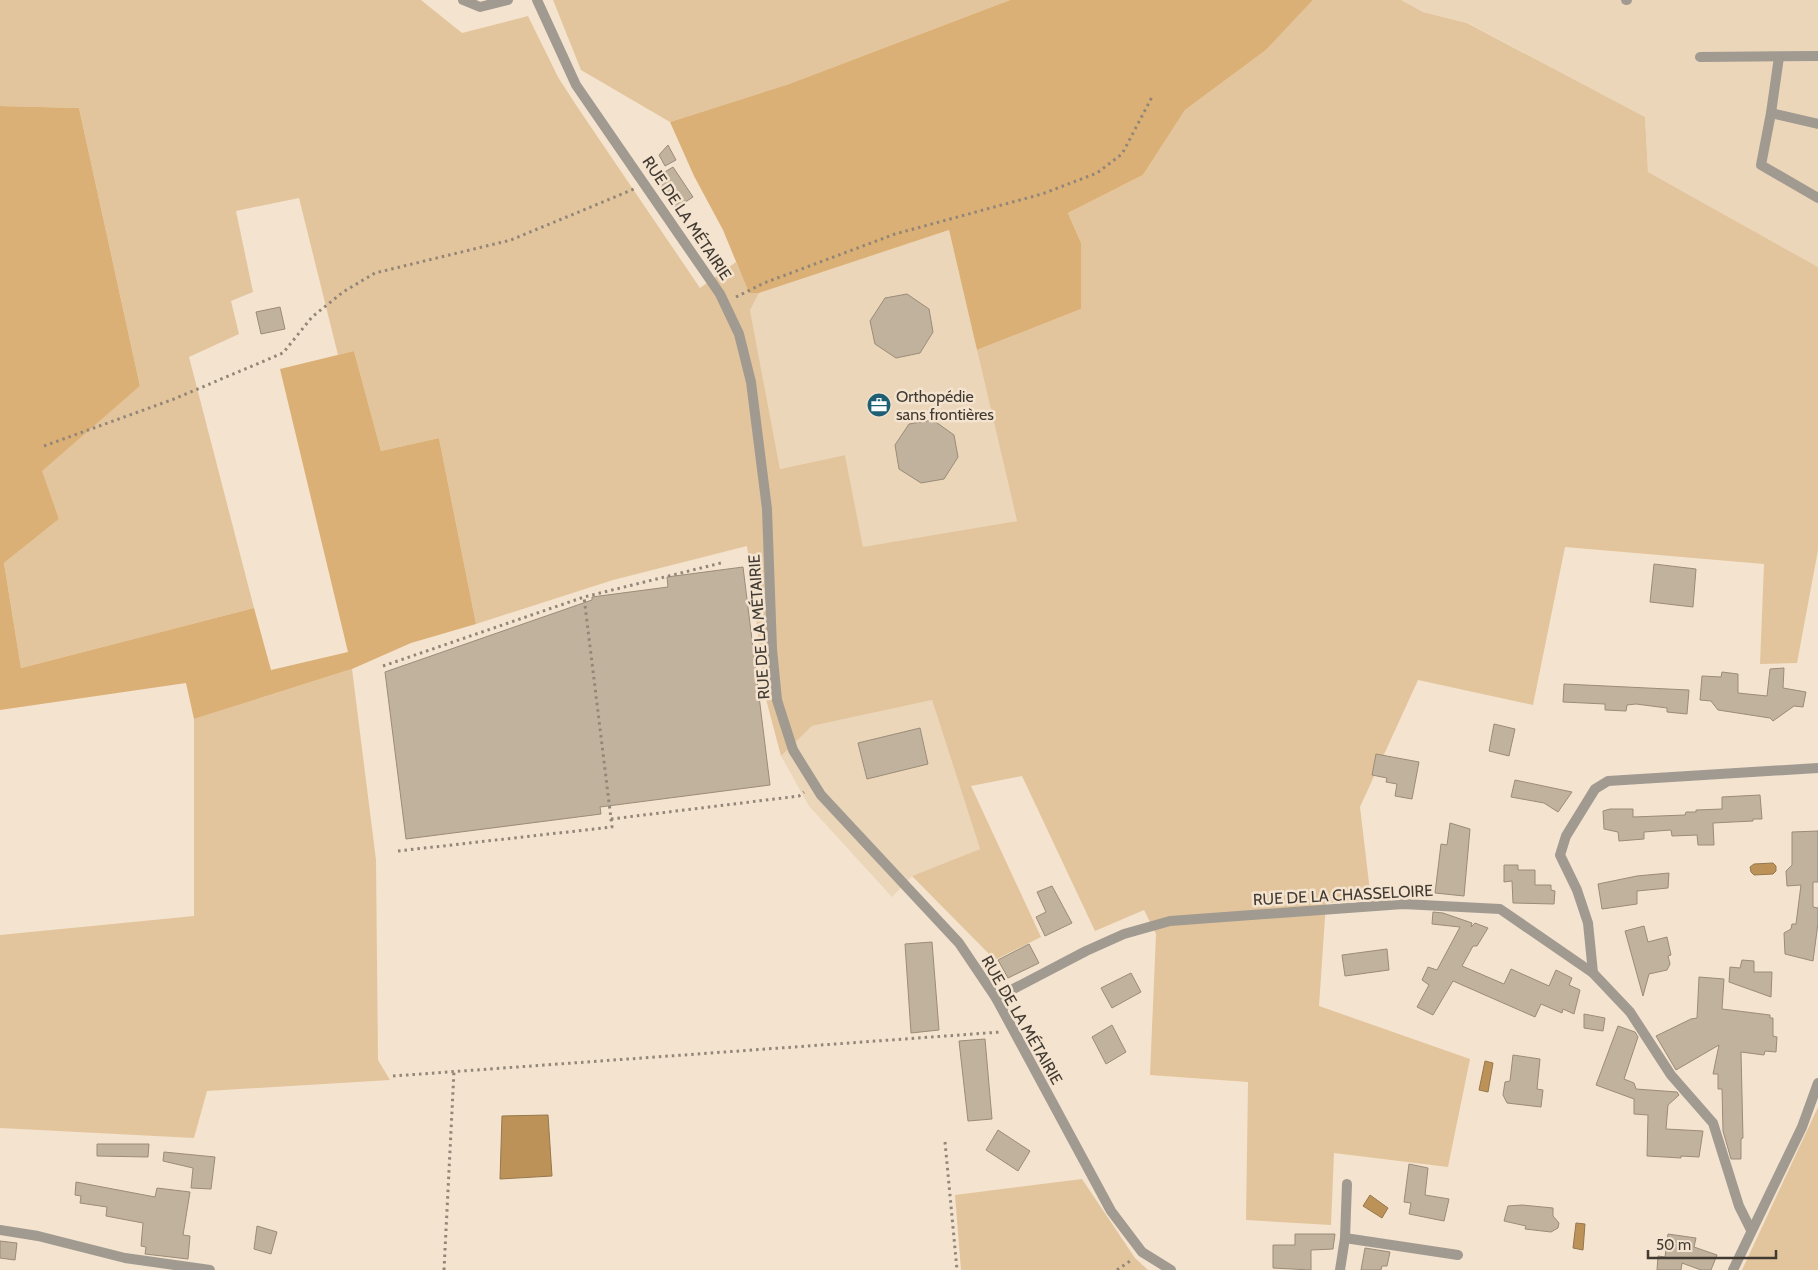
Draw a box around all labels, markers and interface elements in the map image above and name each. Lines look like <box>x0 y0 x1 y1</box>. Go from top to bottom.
street label: RUE DE LA MÉTAIRIE <box>639 152 736 284</box>
place label: Orthopédie sans frontières <box>896 387 994 424</box>
office icon: Orthopédie sans frontières <box>866 392 892 418</box>
street label: RUE DE LA MÉTAIRIE <box>744 554 774 700</box>
street label: RUE DE LA CHASSELOIRE <box>1252 881 1434 909</box>
street label: RUE DE LA MÉTAIRIE <box>977 952 1067 1088</box>
scale bar <box>1648 1228 1776 1260</box>
text: 50 m <box>1656 1236 1691 1254</box>

